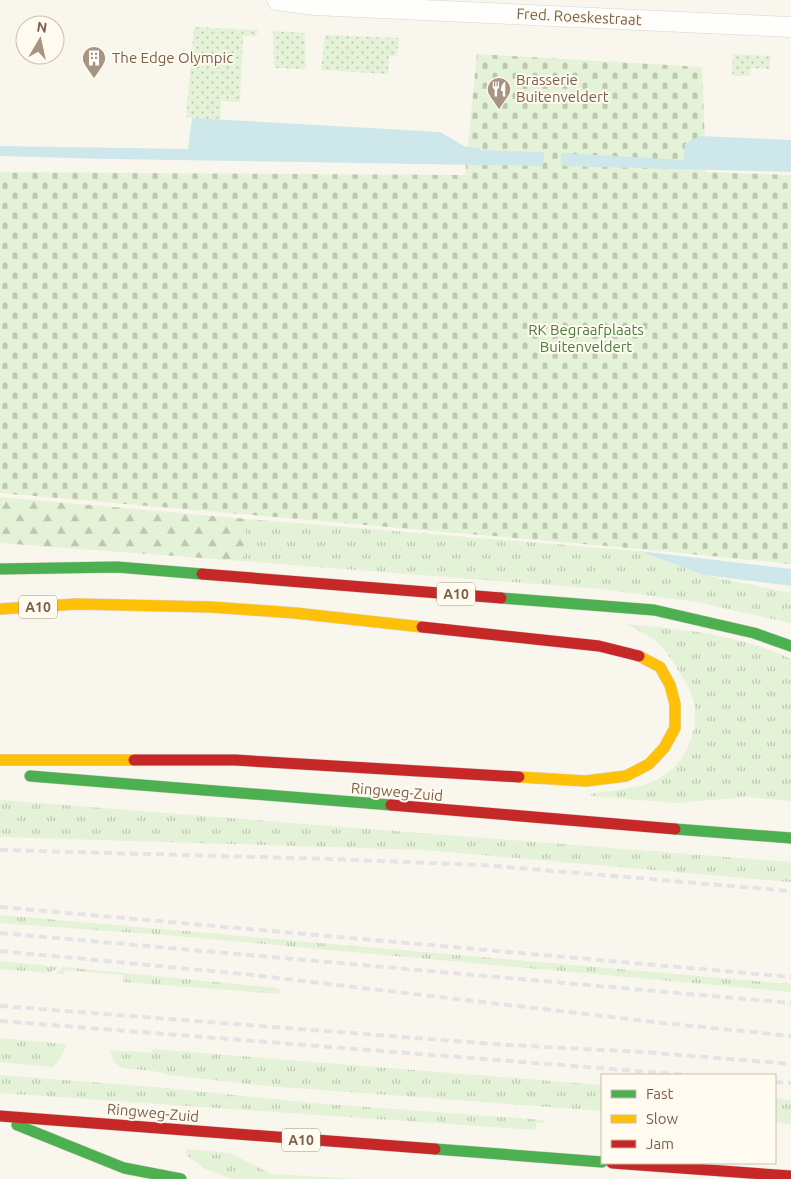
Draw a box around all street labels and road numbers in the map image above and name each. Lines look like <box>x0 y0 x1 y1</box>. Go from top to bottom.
street label: Fred. Roeskestraat <box>516 5 642 28</box>
road number: A10 <box>437 582 475 606</box>
road number: A10 <box>19 596 57 618</box>
street label: Ringweg-Zuid <box>350 779 444 804</box>
street label: Ringweg-Zuid <box>106 1100 200 1125</box>
road number: A10 <box>282 1128 320 1152</box>

